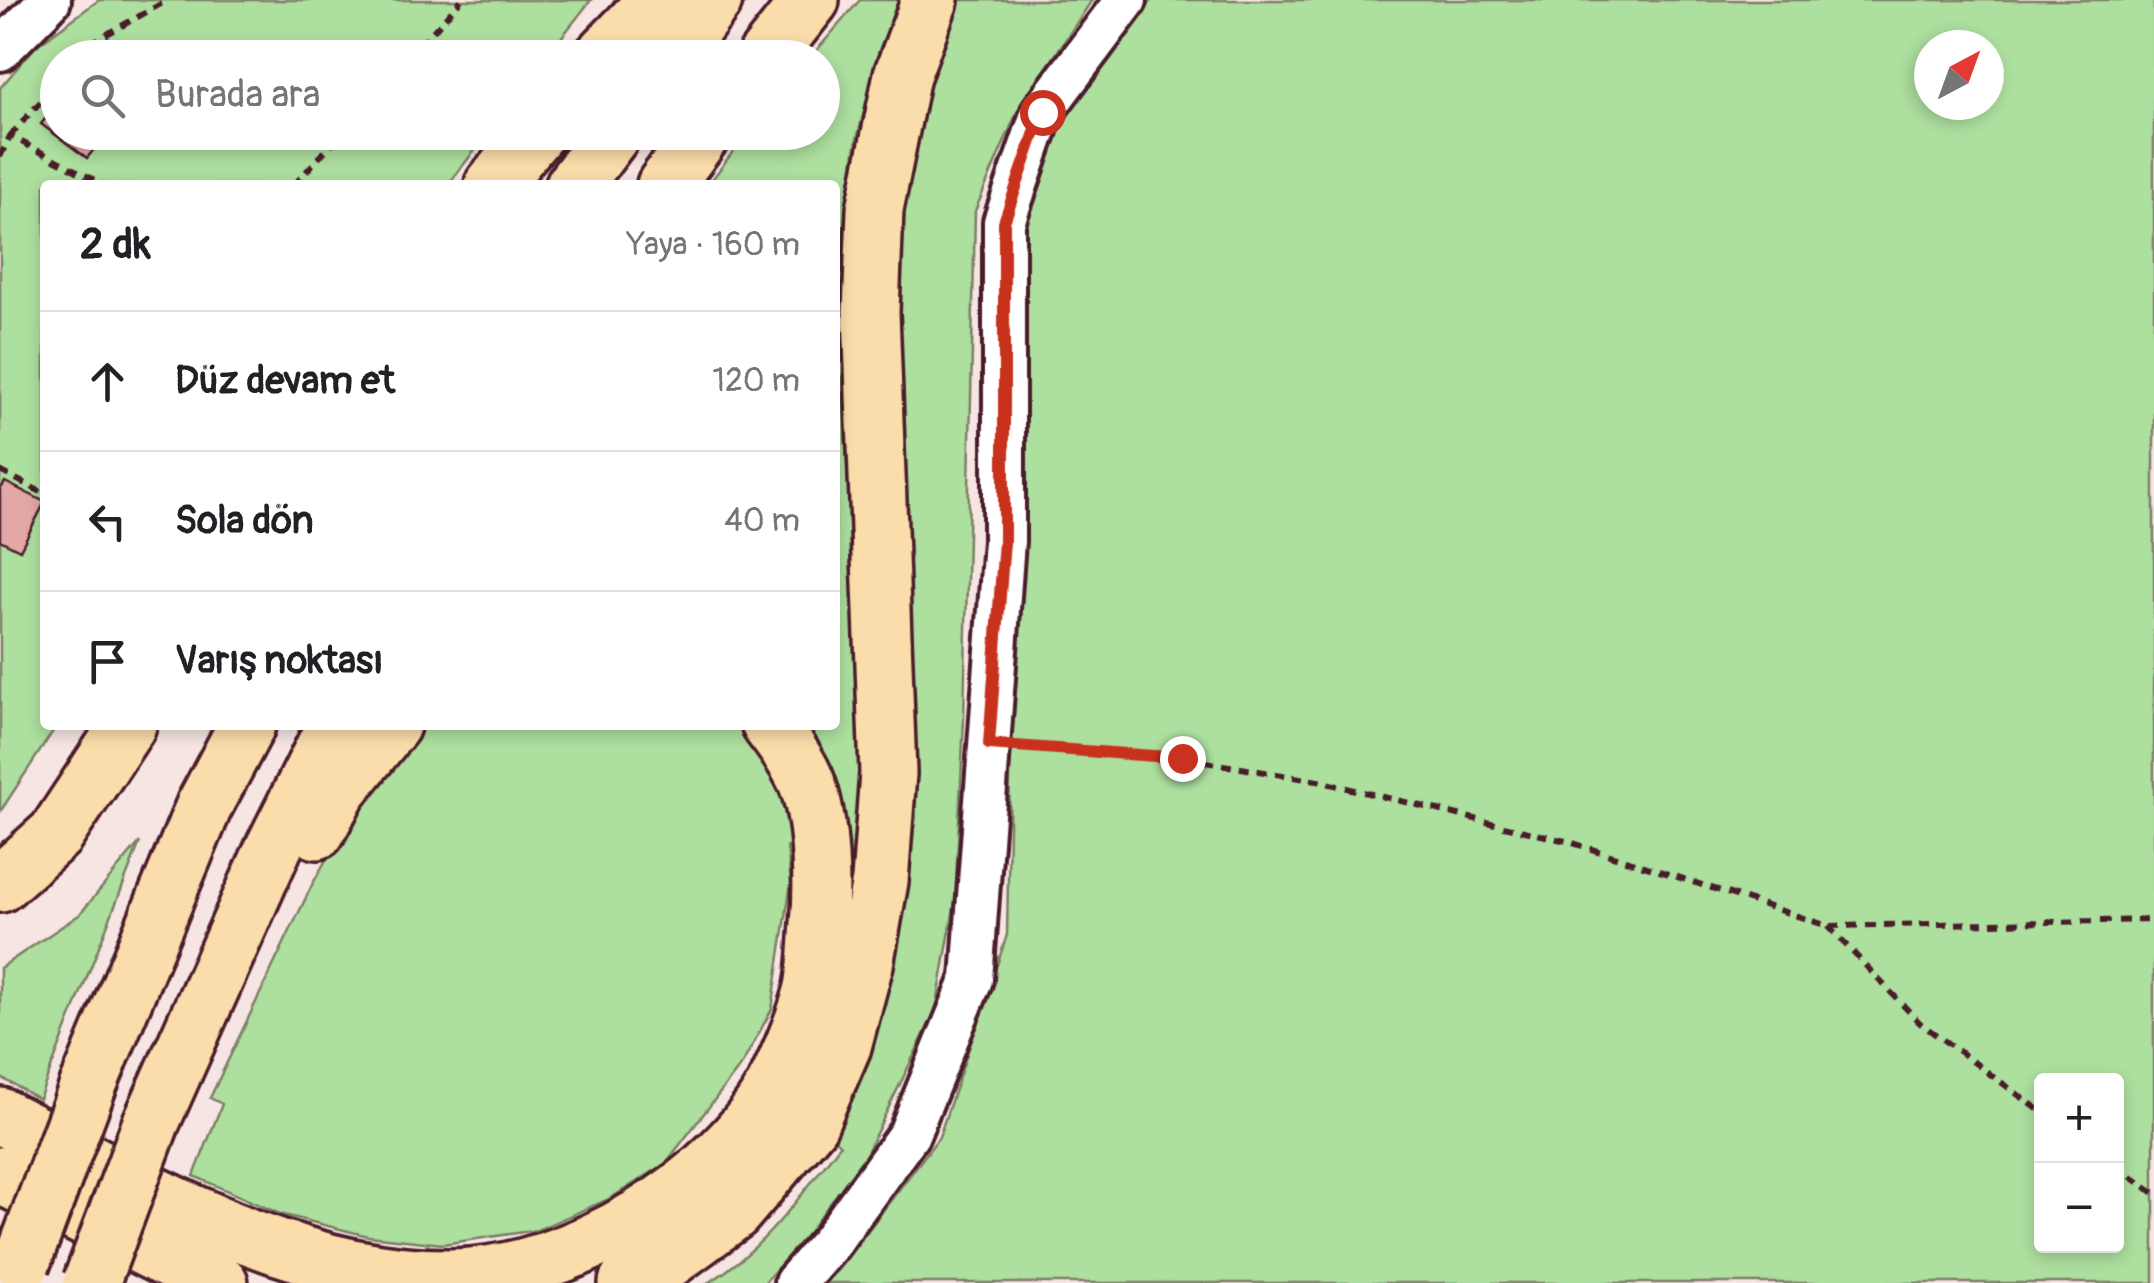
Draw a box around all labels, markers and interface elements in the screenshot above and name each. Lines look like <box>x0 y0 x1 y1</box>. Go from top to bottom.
north arrow <box>1914 30 2004 120</box>
search box <box>40 40 840 150</box>
icon: search <box>75 68 130 123</box>
text: Burada ara <box>155 71 320 119</box>
route start <box>1020 90 1066 136</box>
text: 2 dk <box>80 219 151 271</box>
text: Yaya · 160 m <box>627 225 800 265</box>
icon: ahead <box>80 354 135 409</box>
text: Düz devam et <box>175 357 395 405</box>
text: 120 m <box>712 361 800 401</box>
icon: left <box>80 494 135 549</box>
text: Sola dön <box>175 497 313 545</box>
text: 40 m <box>724 501 800 541</box>
icon: arrive <box>80 634 135 689</box>
text: Varış noktası <box>175 637 383 685</box>
route end <box>1160 736 1206 782</box>
map controls <box>2034 1073 2124 1253</box>
button: + <box>2034 1073 2124 1163</box>
button: − <box>2034 1163 2124 1253</box>

